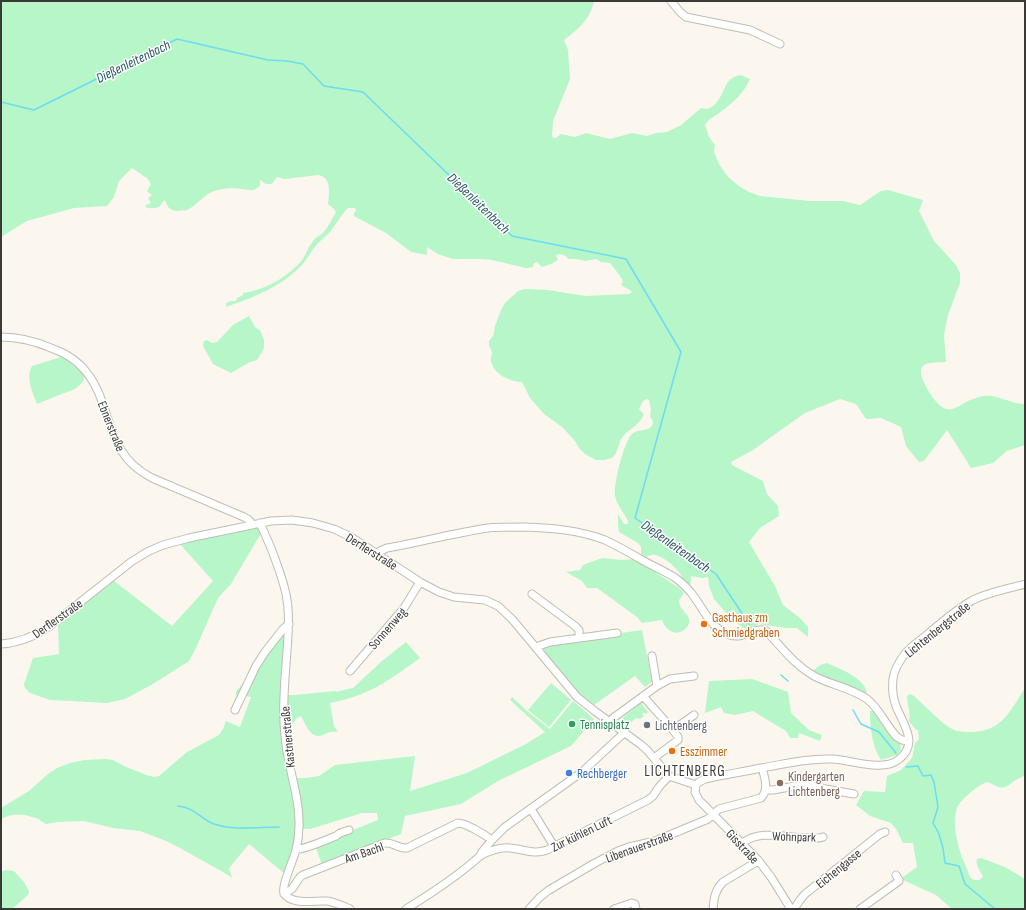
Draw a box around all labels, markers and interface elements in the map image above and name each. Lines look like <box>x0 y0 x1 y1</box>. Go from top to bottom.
water label: Dießenleitenbach <box>93 36 173 87</box>
water label: Dießenleitenbach <box>444 169 514 238</box>
street label: Ebnerstraße <box>94 399 128 454</box>
water label: Dießenleitenbach <box>638 516 714 577</box>
street label: Derflerstraße <box>343 530 400 574</box>
street label: Derflerstraße <box>29 596 86 642</box>
street label: Lichtenbergstraße <box>902 598 974 661</box>
street label: Sonnenweg <box>365 604 410 653</box>
place label: Gasthaus zm Schmiedgraben <box>712 610 780 641</box>
marker: Gasthaus zm Schmiedgraben <box>699 619 709 629</box>
street label: Kastnerstraße <box>277 706 299 768</box>
place label: Tennisplatz <box>580 717 630 733</box>
place label: Lichtenberg <box>655 718 707 734</box>
marker: Tennisplatz <box>567 719 577 729</box>
marker: Lichtenberg <box>642 720 652 730</box>
place label: Esszimmer <box>680 744 727 760</box>
marker: Esszimmer <box>667 746 677 756</box>
district label: LICHTENBERG <box>644 762 726 781</box>
place label: Rechberger <box>577 766 627 782</box>
marker: Rechberger <box>564 768 574 778</box>
place label: Kindergarten Lichtenberg <box>788 769 845 800</box>
marker: Kindergarten Lichtenberg <box>775 778 785 788</box>
street label: Zur kühlen Luft <box>548 812 614 855</box>
street label: Gisstraße <box>722 826 762 867</box>
street label: Libenauerstraße <box>603 827 675 867</box>
street label: Wohnpark <box>772 828 816 846</box>
street label: Am Bachl <box>342 839 386 867</box>
street label: Eichengasse <box>813 846 865 892</box>

